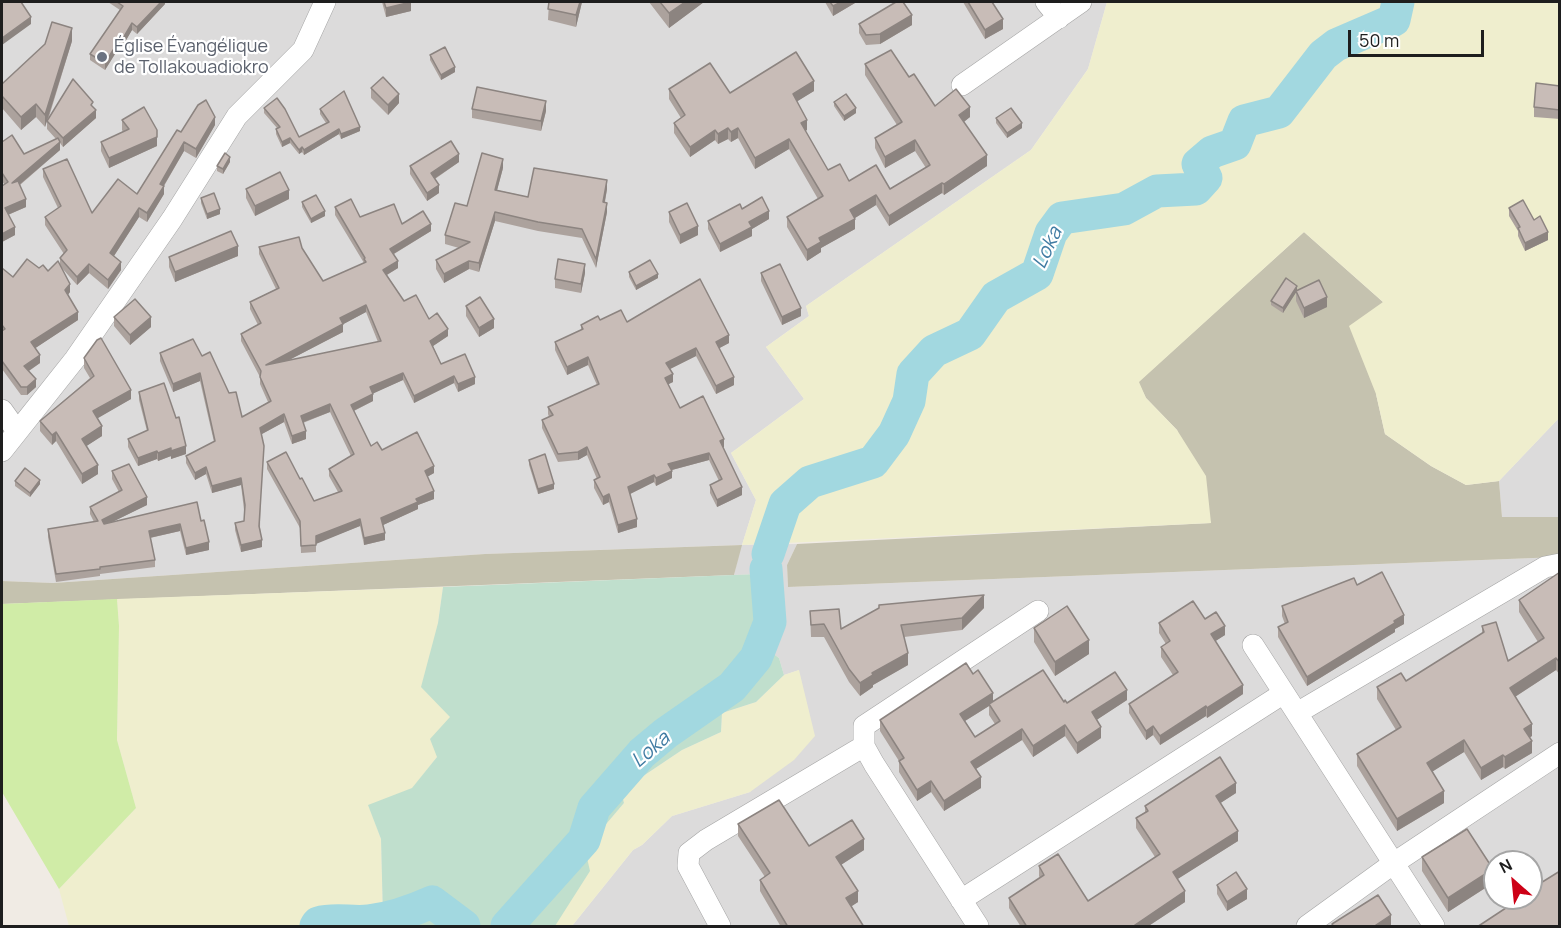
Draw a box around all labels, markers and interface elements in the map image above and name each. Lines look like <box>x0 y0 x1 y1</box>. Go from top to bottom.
scale bar <box>1351 18 1488 56</box>
text: 50 m <box>1359 28 1399 52</box>
place label: Église Évangélique de Tollakouadiokro <box>114 36 269 78</box>
marker: Église Évangélique de Tollakouadiokro <box>95 50 109 64</box>
water label: Loka <box>1028 223 1068 273</box>
water label: Loka <box>627 727 675 773</box>
north arrow <box>1483 850 1543 910</box>
text: N <box>1496 853 1516 878</box>

